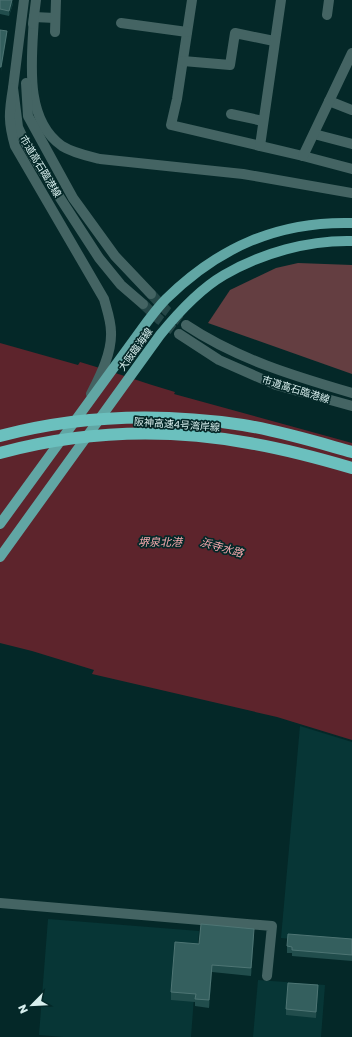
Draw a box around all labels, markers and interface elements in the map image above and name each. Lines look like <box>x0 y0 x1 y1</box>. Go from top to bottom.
street label: 市道高石臨港線 <box>18 133 64 199</box>
street label: 大阪臨海線 <box>115 325 155 373</box>
street label: 市道高石臨港線 <box>261 373 331 405</box>
street label: 阪神高速4号湾岸線 <box>134 415 220 433</box>
water label: 堺泉北港 <box>138 535 184 548</box>
water label: 浜寺水路 <box>199 535 246 560</box>
north arrow <box>12 985 52 1025</box>
text: N <box>15 1003 30 1016</box>

